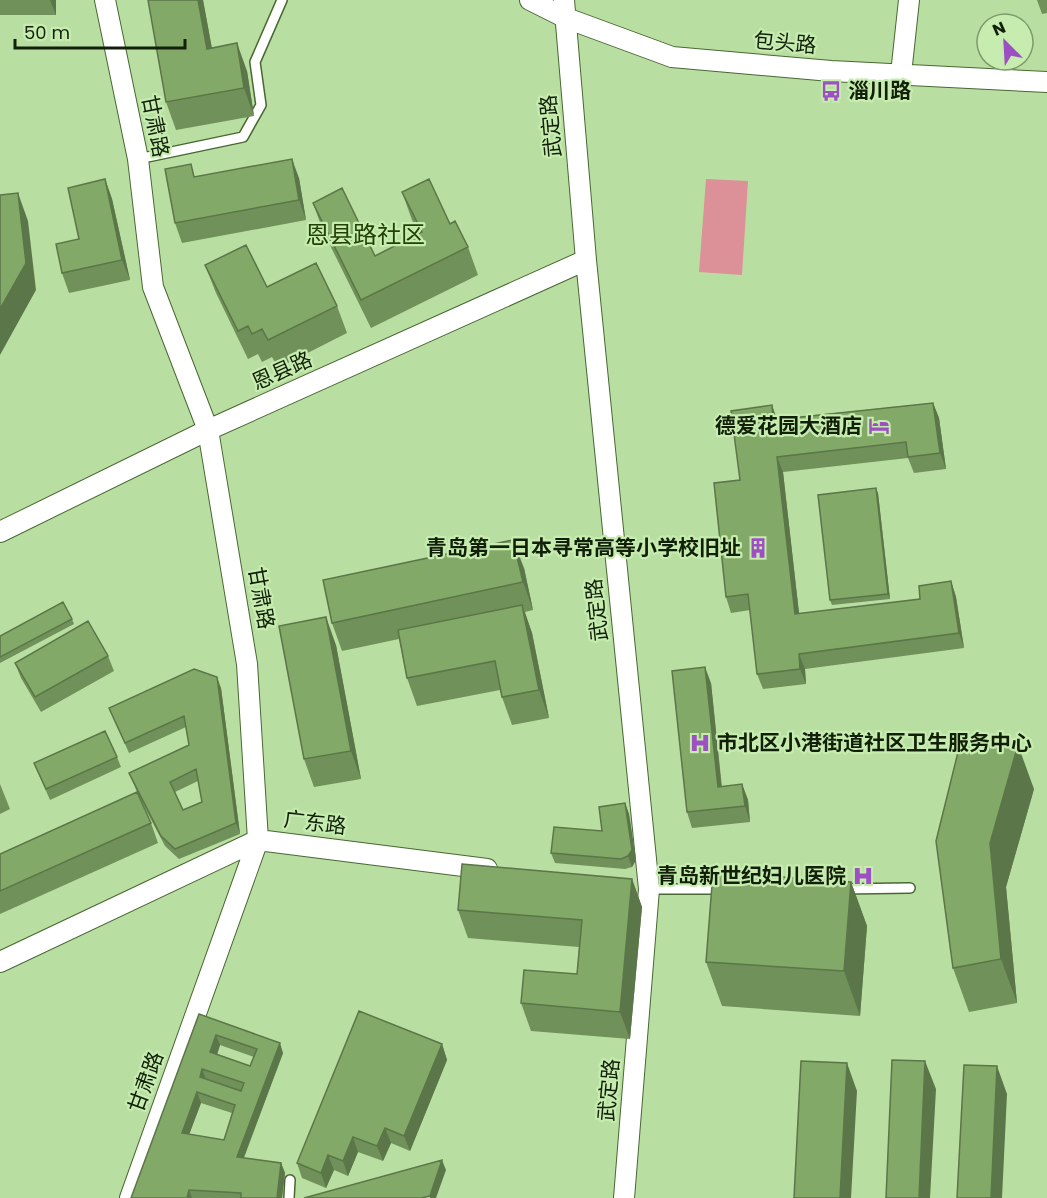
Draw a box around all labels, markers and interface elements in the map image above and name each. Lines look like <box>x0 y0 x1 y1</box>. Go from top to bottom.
scale bar <box>15 12 184 50</box>
north arrow <box>975 12 1035 72</box>
text: N <box>989 16 1009 42</box>
text: 50 m <box>24 20 70 45</box>
street label: 包头路 <box>752 25 818 60</box>
place label: 淄川路 <box>848 76 911 105</box>
bus stop icon: 淄川路 <box>819 79 843 103</box>
street label: 甘肃路 <box>135 92 176 160</box>
street label: 武定路 <box>533 93 568 159</box>
district label: 恩县路社区 <box>305 218 425 251</box>
street label: 恩县路 <box>247 344 316 397</box>
place label: 德爱花园大酒店 <box>715 411 862 440</box>
hotel icon: 德爱花园大酒店 <box>867 414 891 438</box>
place label: 青岛第一日本寻常高等小学校旧址 <box>426 533 741 562</box>
building icon: 青岛第一日本寻常高等小学校旧址 <box>746 536 770 560</box>
street label: 甘肃路 <box>242 564 281 631</box>
street label: 武定路 <box>579 577 614 643</box>
place label: 市北区小港街道社区卫生服务中心 <box>717 728 1032 757</box>
hospital icon: 市北区小港街道社区卫生服务中心 <box>688 731 712 755</box>
street label: 广东路 <box>282 804 348 841</box>
place label: 青岛新世纪妇儿医院 <box>657 861 846 890</box>
hospital icon: 青岛新世纪妇儿医院 <box>851 864 875 888</box>
street label: 甘肃路 <box>121 1047 170 1116</box>
street label: 武定路 <box>591 1057 626 1123</box>

